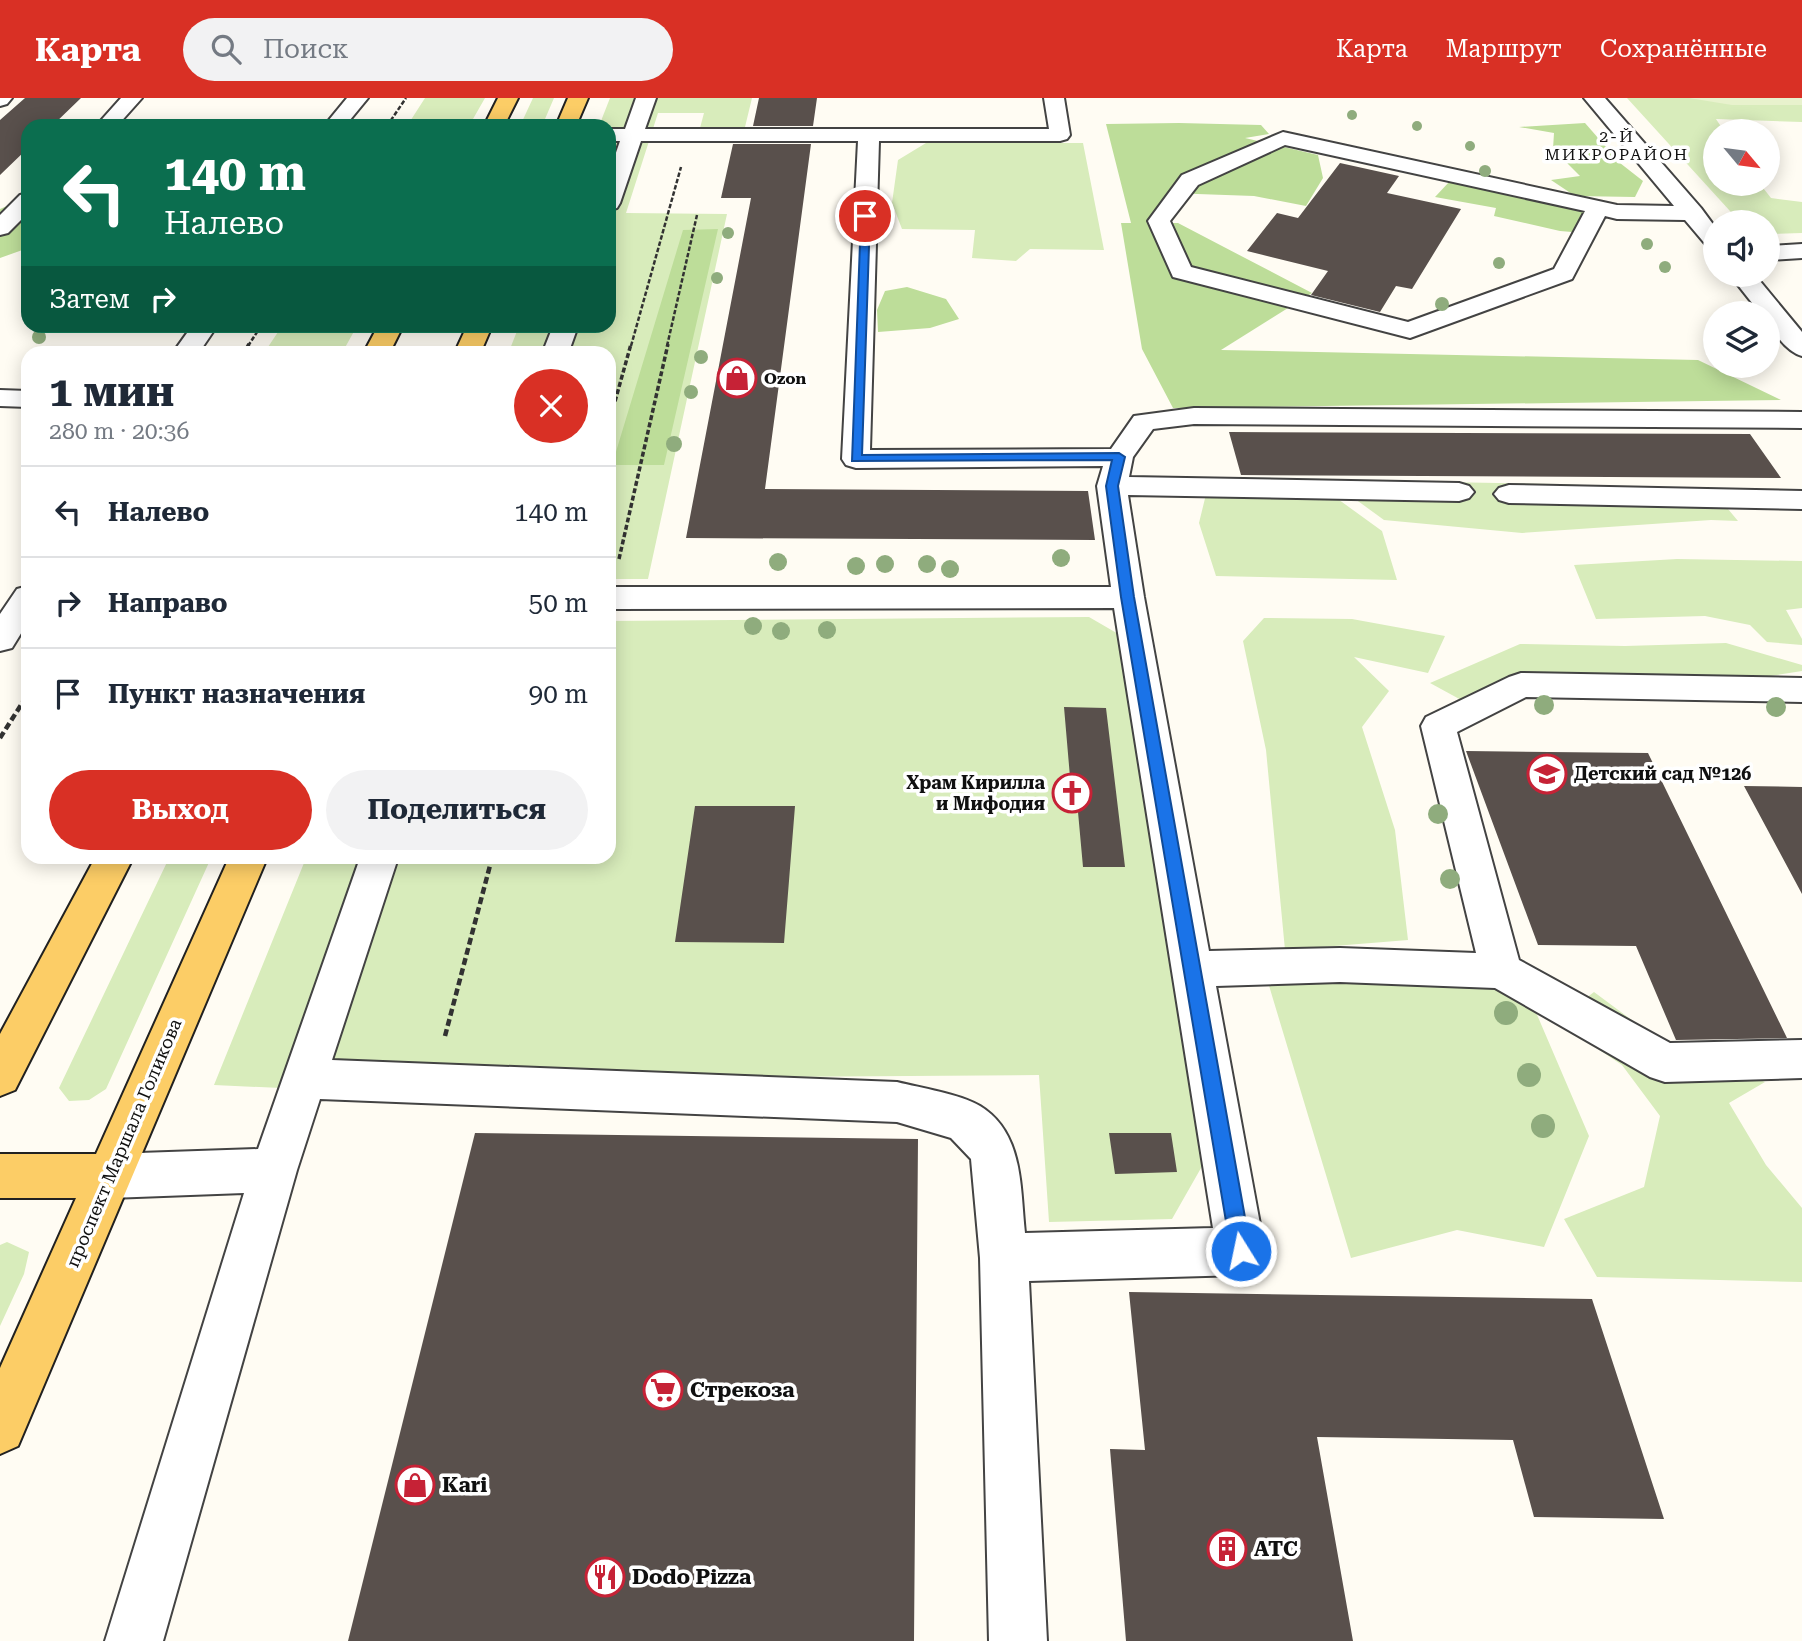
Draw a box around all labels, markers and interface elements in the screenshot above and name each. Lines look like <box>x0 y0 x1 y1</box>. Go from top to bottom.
search box <box>183 18 673 81</box>
text: Карта <box>35 30 141 69</box>
icon: search <box>207 30 245 68</box>
text: Поиск <box>263 34 349 64</box>
text: Карта <box>1336 35 1408 63</box>
text: Маршрут <box>1446 35 1562 63</box>
text: Сохранённые <box>1600 35 1767 63</box>
north arrow <box>1703 119 1780 196</box>
map controls <box>1703 119 1780 378</box>
district label: 2-Й МИКРОРАЙОН <box>1545 127 1689 164</box>
text: 140 m <box>164 145 306 202</box>
icon: left <box>49 147 140 238</box>
pin <box>835 186 895 246</box>
icon: arrive <box>846 197 884 235</box>
text: Налево <box>164 204 284 242</box>
button: sound <box>1703 210 1780 287</box>
icon: right <box>144 280 182 318</box>
text: Затем <box>49 284 130 314</box>
button: layers <box>1703 301 1780 378</box>
shop icon: Ozon <box>716 357 758 399</box>
text: 1 мин <box>49 367 174 416</box>
button: close <box>514 369 588 443</box>
place label: Ozon <box>764 369 807 388</box>
text: 280 m · 20:36 <box>49 418 189 445</box>
icon: left <box>49 493 87 531</box>
text: Налево <box>108 497 209 527</box>
text: 140 m <box>514 497 588 527</box>
icon: right <box>49 584 87 622</box>
text: Направо <box>108 588 228 618</box>
text: 50 m <box>529 588 588 618</box>
icon: arrive <box>49 675 87 713</box>
text: Пункт назначения <box>108 679 365 709</box>
text: 90 m <box>529 679 588 709</box>
school or university icon: Детский сад №126 <box>1526 753 1568 795</box>
place label: Детский сад №126 <box>1574 763 1751 784</box>
button: Выход <box>49 770 312 850</box>
button: Поделиться <box>326 770 588 850</box>
place label: Храм Кирилла и Мифодия <box>906 772 1045 814</box>
church icon: Храм Кирилла и Мифодия <box>1051 772 1093 814</box>
street label: проспект Маршала Голикова <box>61 1015 186 1270</box>
position arrow <box>1204 1214 1278 1288</box>
supermarket icon: Стрекоза <box>642 1369 684 1411</box>
place label: Стрекоза <box>690 1378 795 1402</box>
shop icon: Kari <box>394 1464 436 1506</box>
place label: Kari <box>442 1473 487 1497</box>
building icon: АТС <box>1206 1528 1248 1570</box>
place label: АТС <box>1254 1537 1298 1561</box>
restaurant icon: Dodo Pizza <box>584 1556 626 1598</box>
place label: Dodo Pizza <box>632 1565 752 1589</box>

